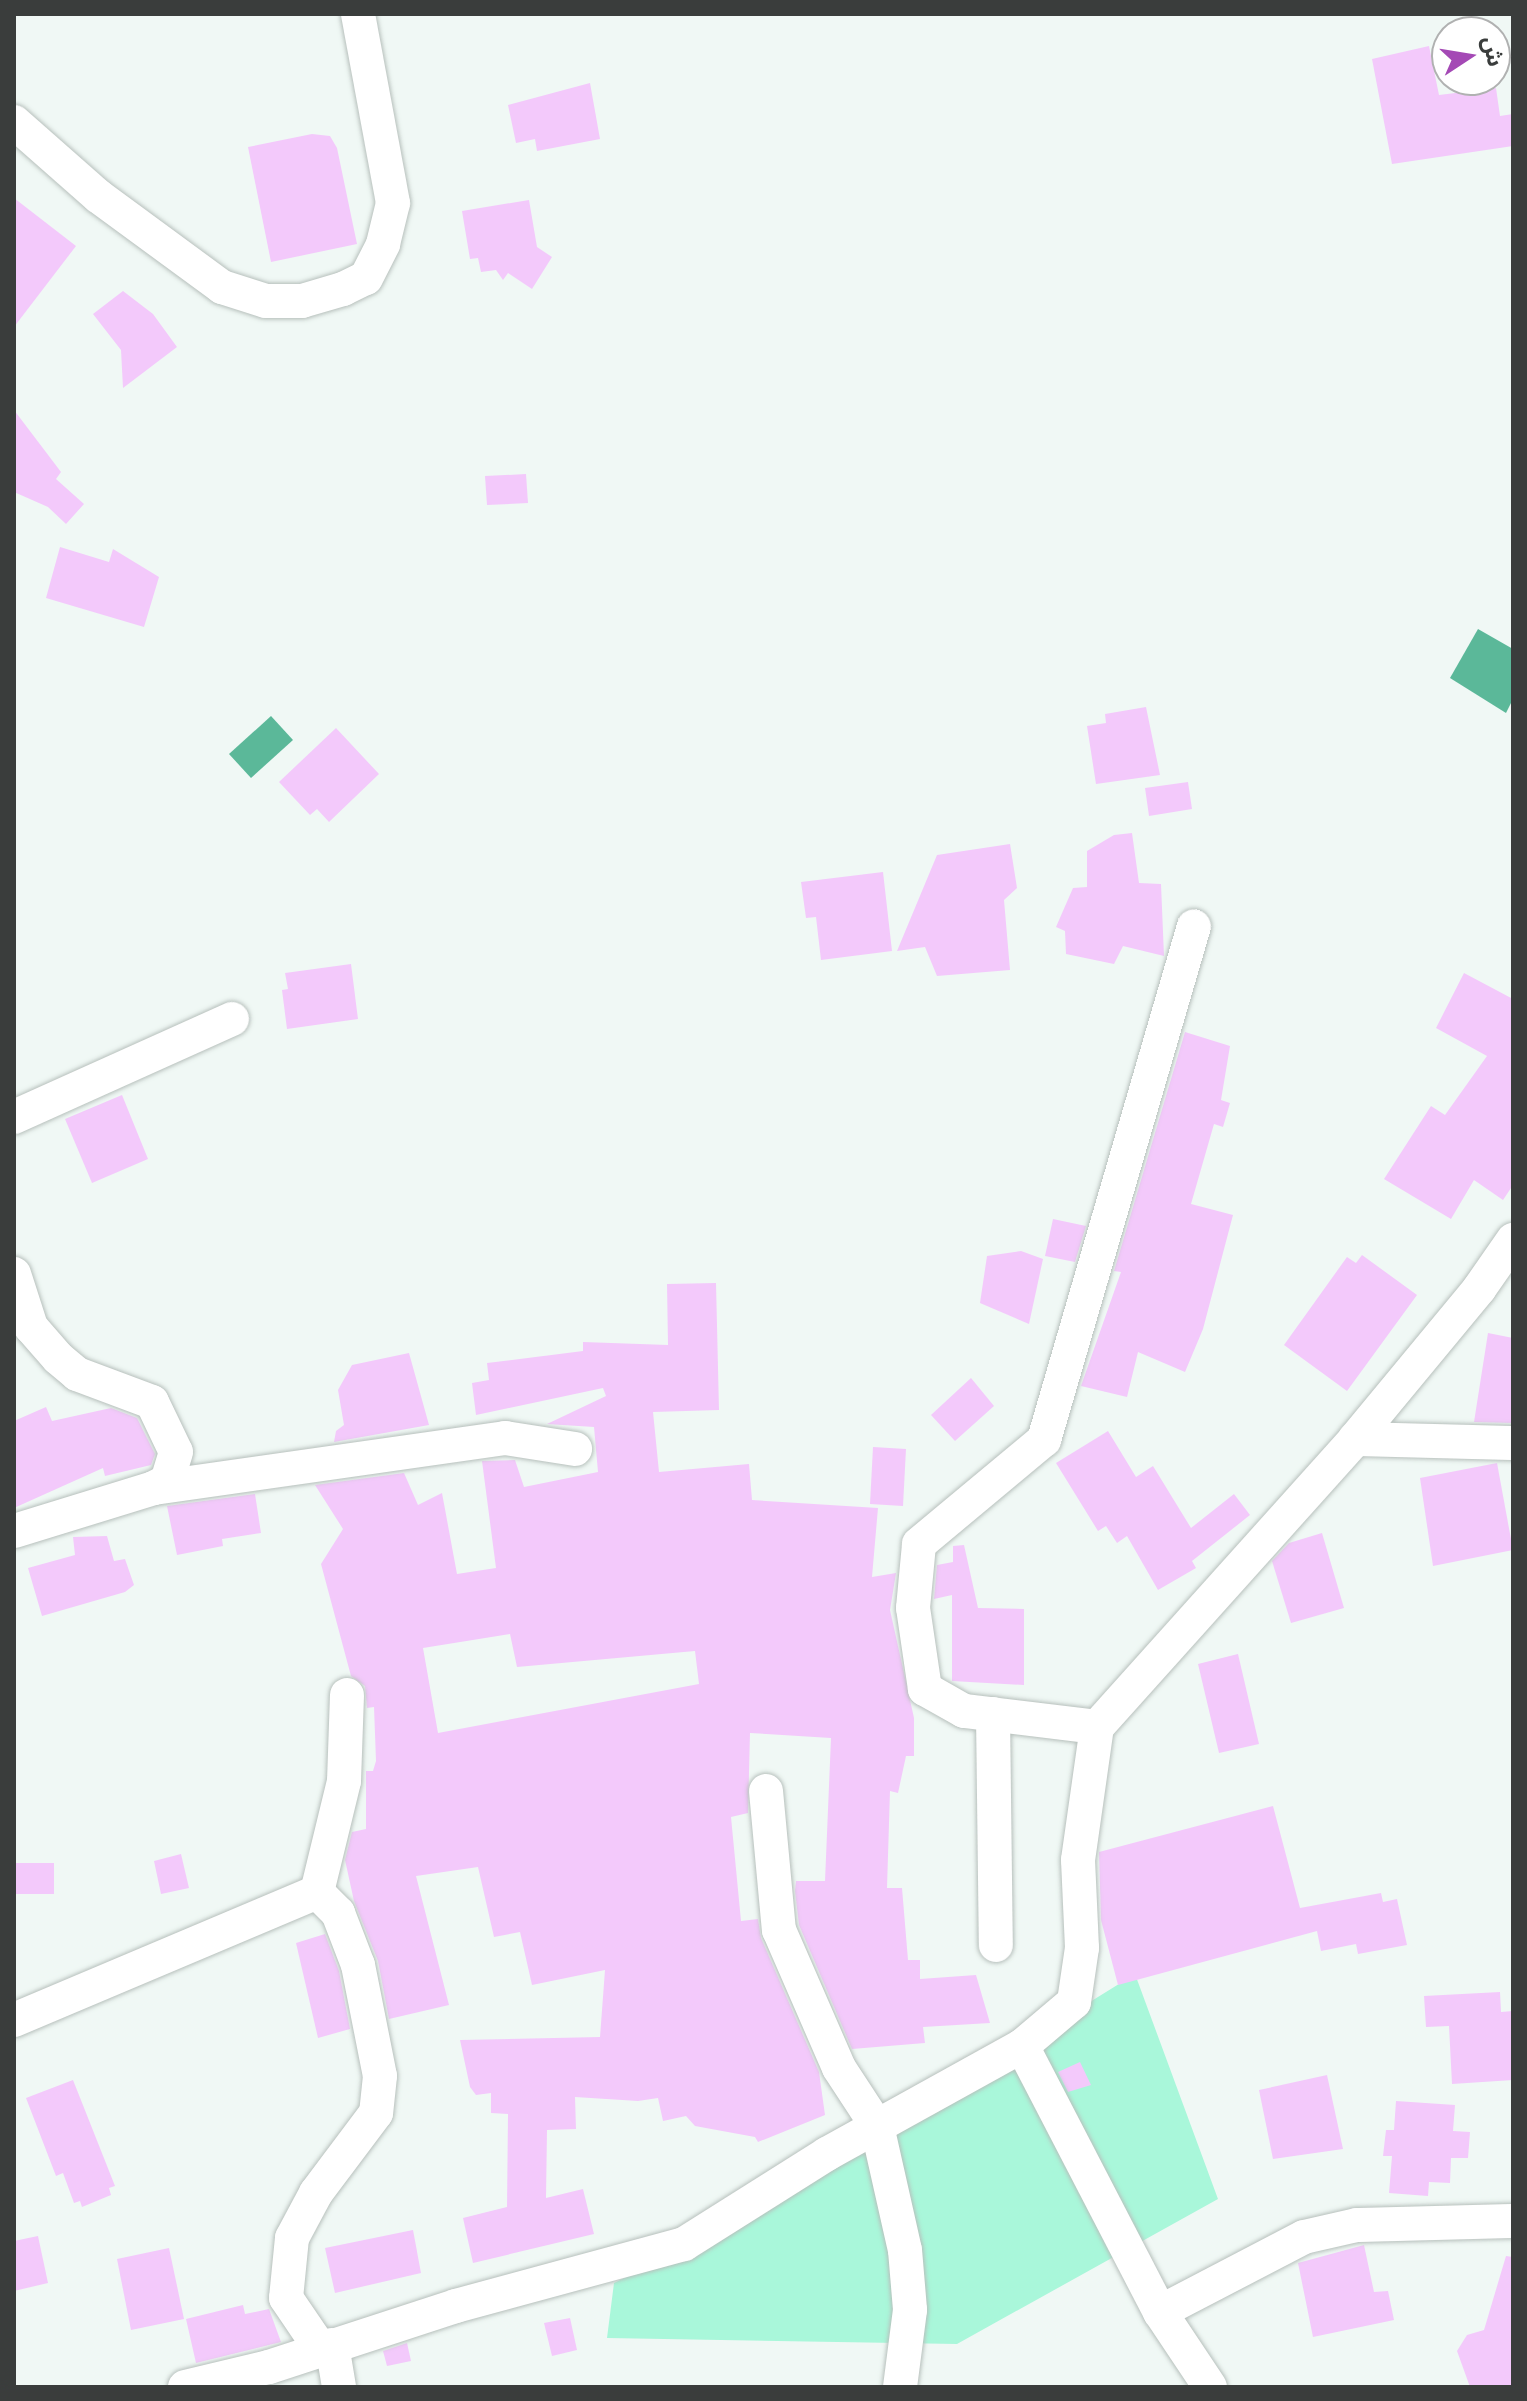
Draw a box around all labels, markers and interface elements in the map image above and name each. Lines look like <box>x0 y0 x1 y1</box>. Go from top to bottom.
north arrow <box>1431 16 1511 96</box>
text: ش <box>1476 34 1510 69</box>

